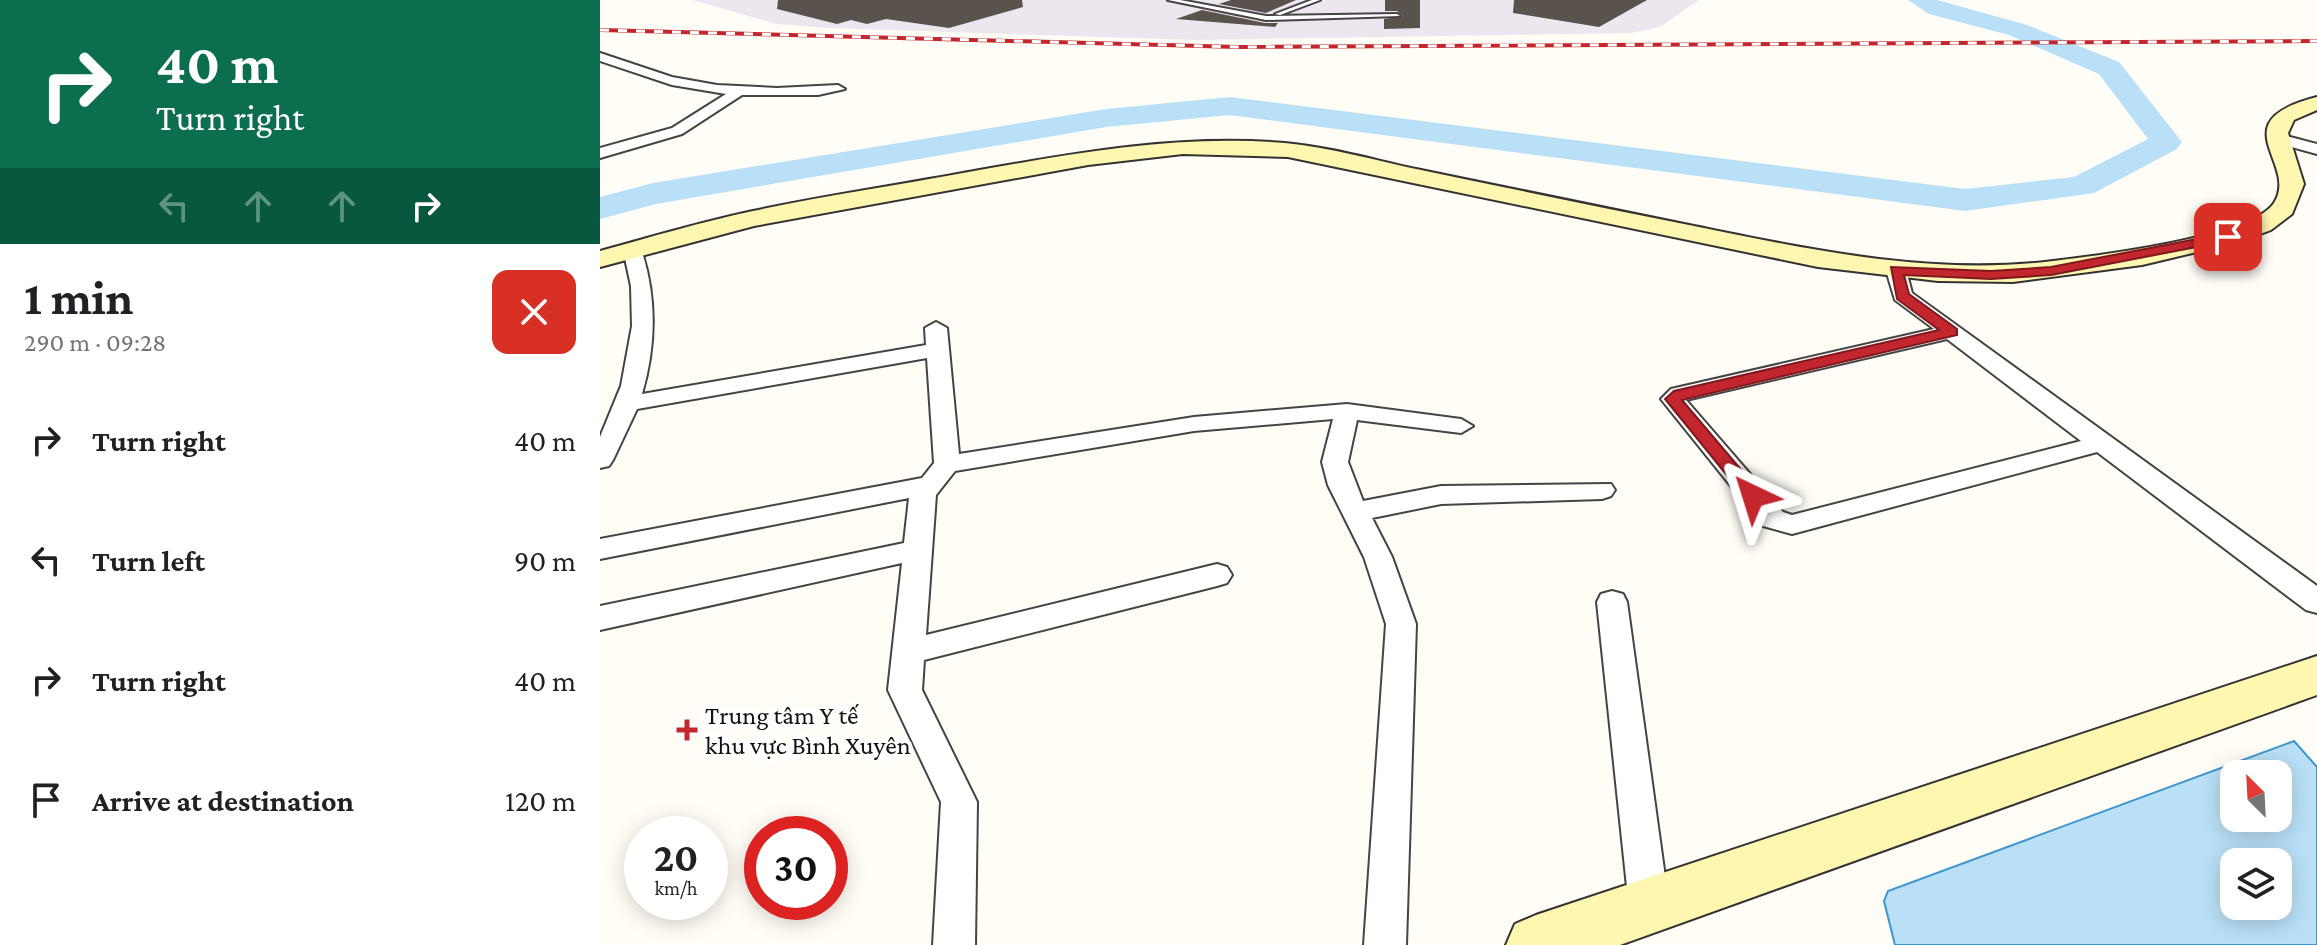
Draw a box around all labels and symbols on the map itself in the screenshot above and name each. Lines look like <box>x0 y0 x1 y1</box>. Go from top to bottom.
pin <box>2194 203 2262 271</box>
position arrow <box>1711 454 1795 538</box>
place label: Trung tâm Y tế khu vực Bình Xuyên <box>705 701 911 760</box>
marker: Trung tâm Y tế khu vực Bình Xuyên <box>676 719 698 741</box>
north arrow <box>2220 760 2292 832</box>
speed limit sign: 30 <box>744 816 848 920</box>

